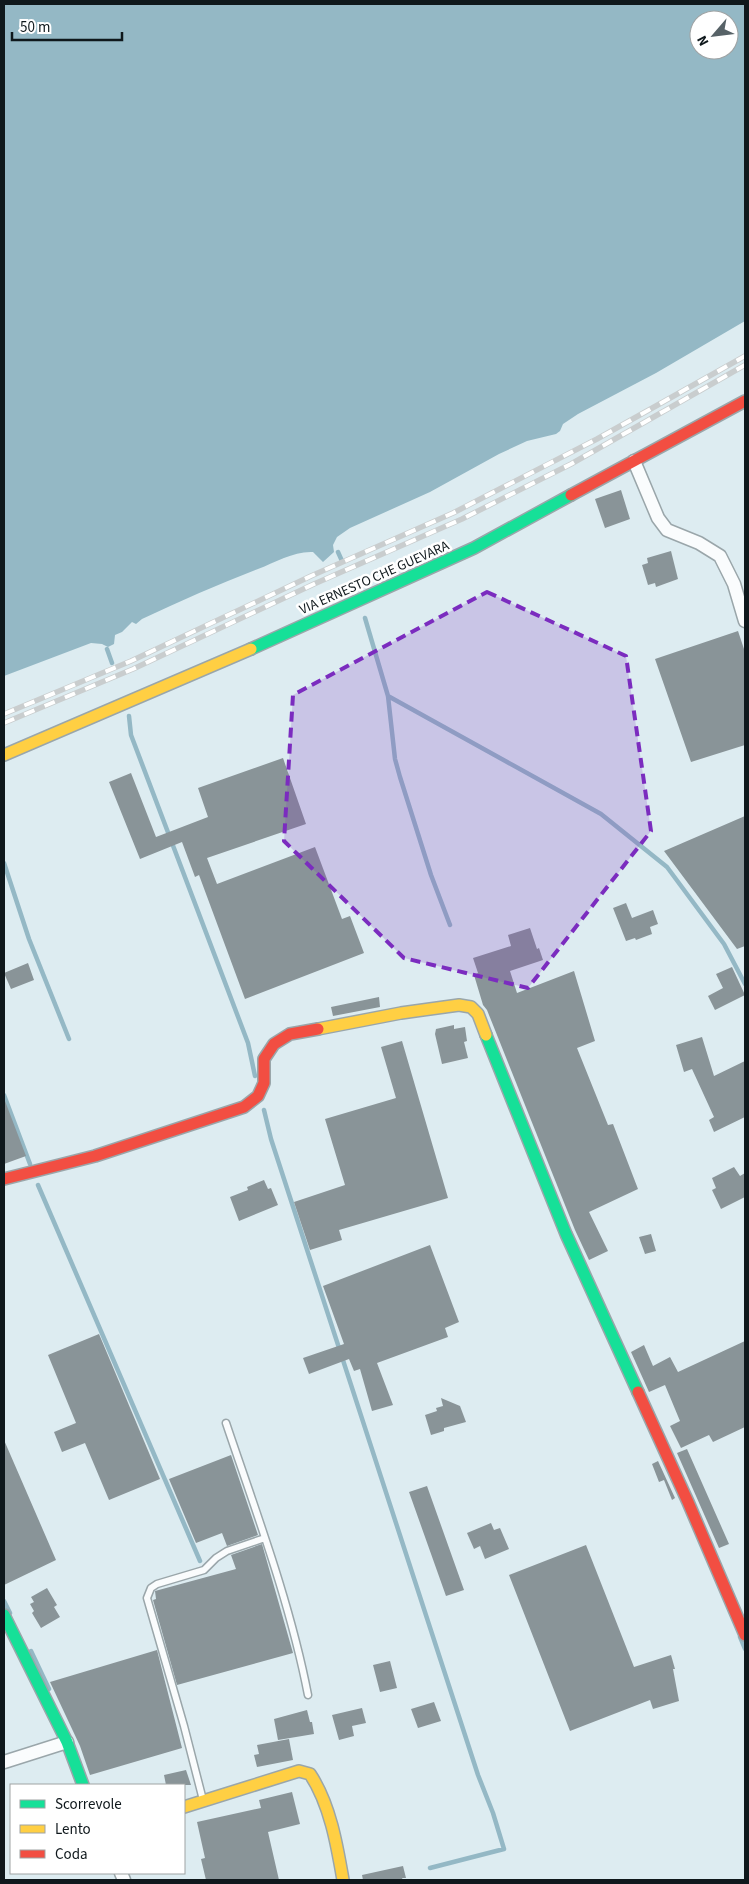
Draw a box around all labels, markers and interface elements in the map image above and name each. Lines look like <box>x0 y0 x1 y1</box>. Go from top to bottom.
scale bar <box>12 10 122 42</box>
north arrow <box>689 10 739 60</box>
text: 50 m <box>20 17 50 38</box>
text: N <box>692 32 714 49</box>
street label: VIA ERNESTO CHE GUEVARA <box>296 536 453 620</box>
legend <box>10 1784 185 1874</box>
text: Scorrevole <box>55 1794 122 1815</box>
text: Lento <box>55 1819 91 1840</box>
text: Coda <box>55 1844 88 1865</box>

